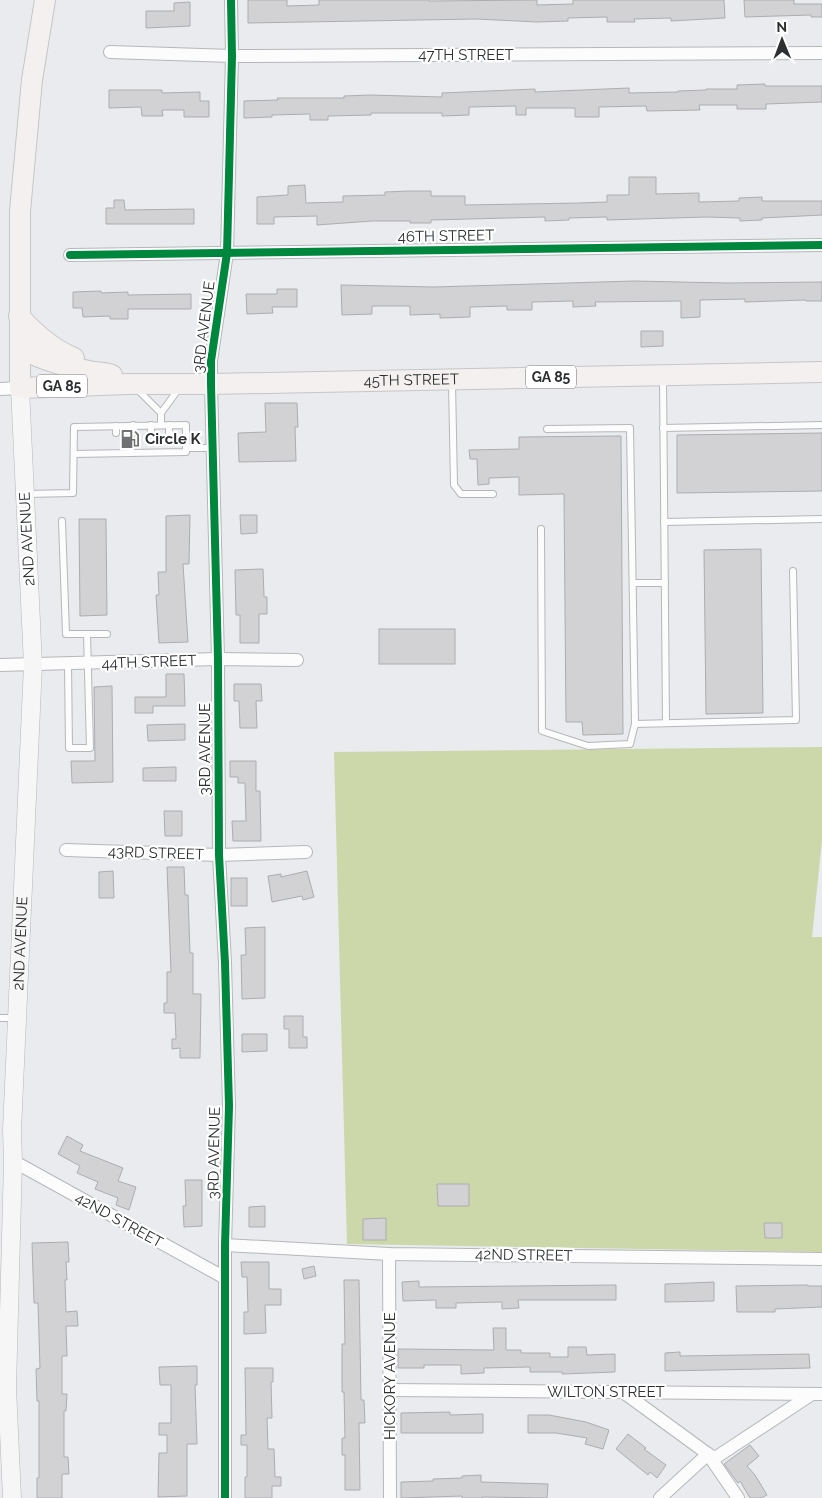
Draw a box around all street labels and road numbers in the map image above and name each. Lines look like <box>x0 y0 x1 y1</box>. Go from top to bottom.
street label: 47TH STREET <box>418 46 514 64</box>
street label: 46TH STREET <box>398 226 494 246</box>
street label: 3RD AVENUE <box>189 280 219 374</box>
road number: GA 85 <box>526 366 576 388</box>
street label: 45TH STREET <box>363 370 459 390</box>
road number: GA 85 <box>37 374 87 398</box>
street label: 2ND AVENUE <box>16 492 38 586</box>
street label: 44TH STREET <box>101 651 197 673</box>
street label: 3RD AVENUE <box>196 703 214 795</box>
street label: 43RD STREET <box>108 842 204 864</box>
street label: 2ND AVENUE <box>9 896 32 991</box>
street label: 3RD AVENUE <box>204 1107 224 1199</box>
street label: 42ND STREET <box>72 1188 166 1252</box>
street label: 42ND STREET <box>475 1245 573 1265</box>
street label: HICKORY AVENUE <box>381 1312 399 1440</box>
street label: WILTON STREET <box>547 1383 665 1401</box>

